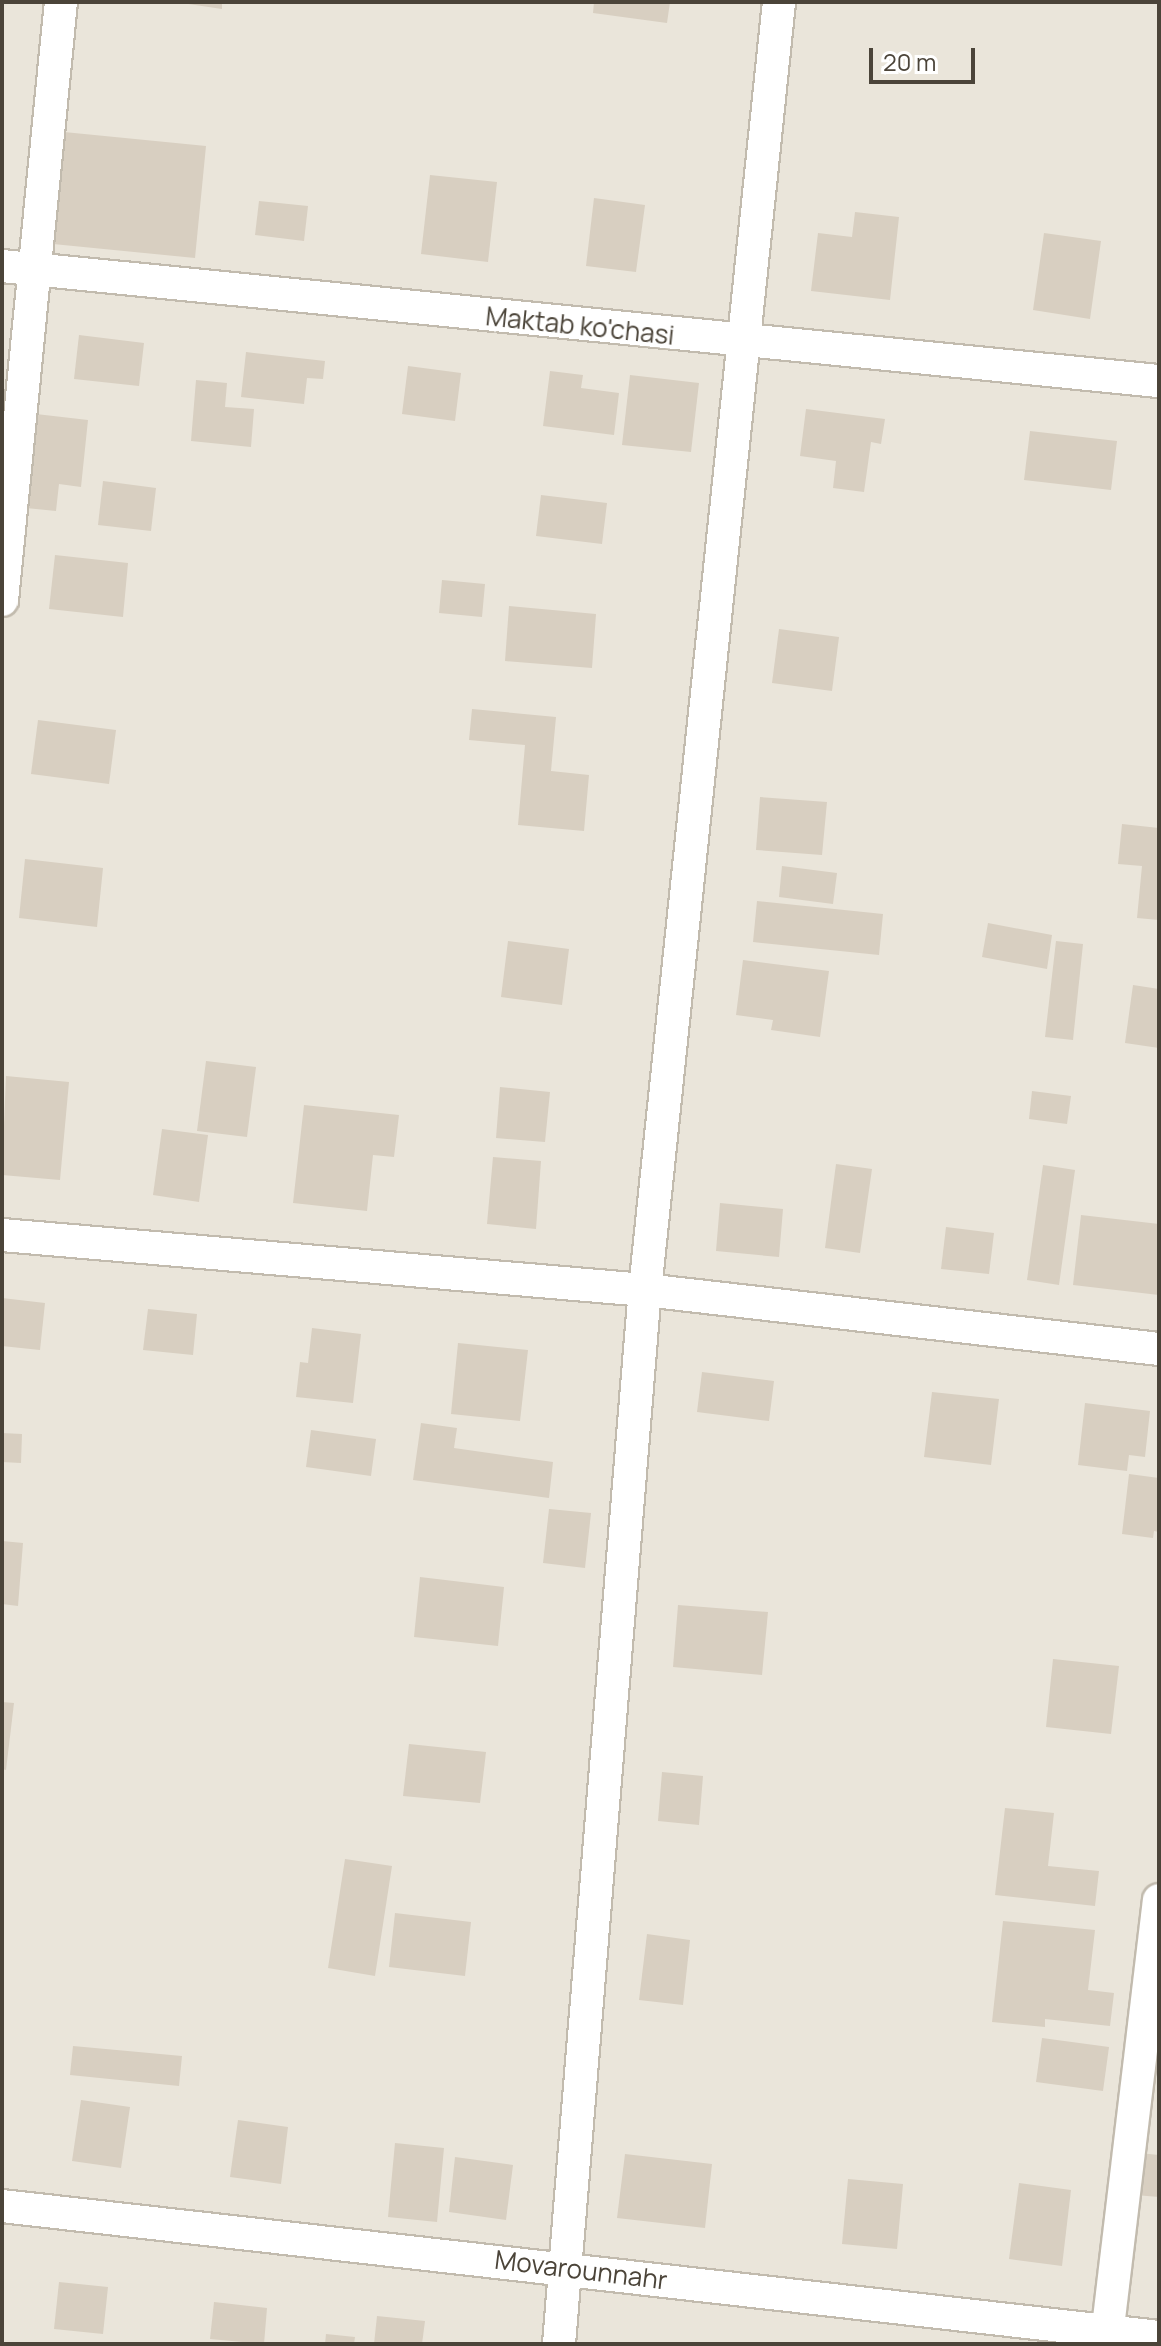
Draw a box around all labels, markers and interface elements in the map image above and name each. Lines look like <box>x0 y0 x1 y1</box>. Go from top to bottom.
scale bar <box>873 32 979 82</box>
text: 20 m <box>883 45 936 78</box>
street label: Maktab ko'chasi <box>484 301 676 351</box>
street label: Movarounnahr <box>493 2244 669 2296</box>

